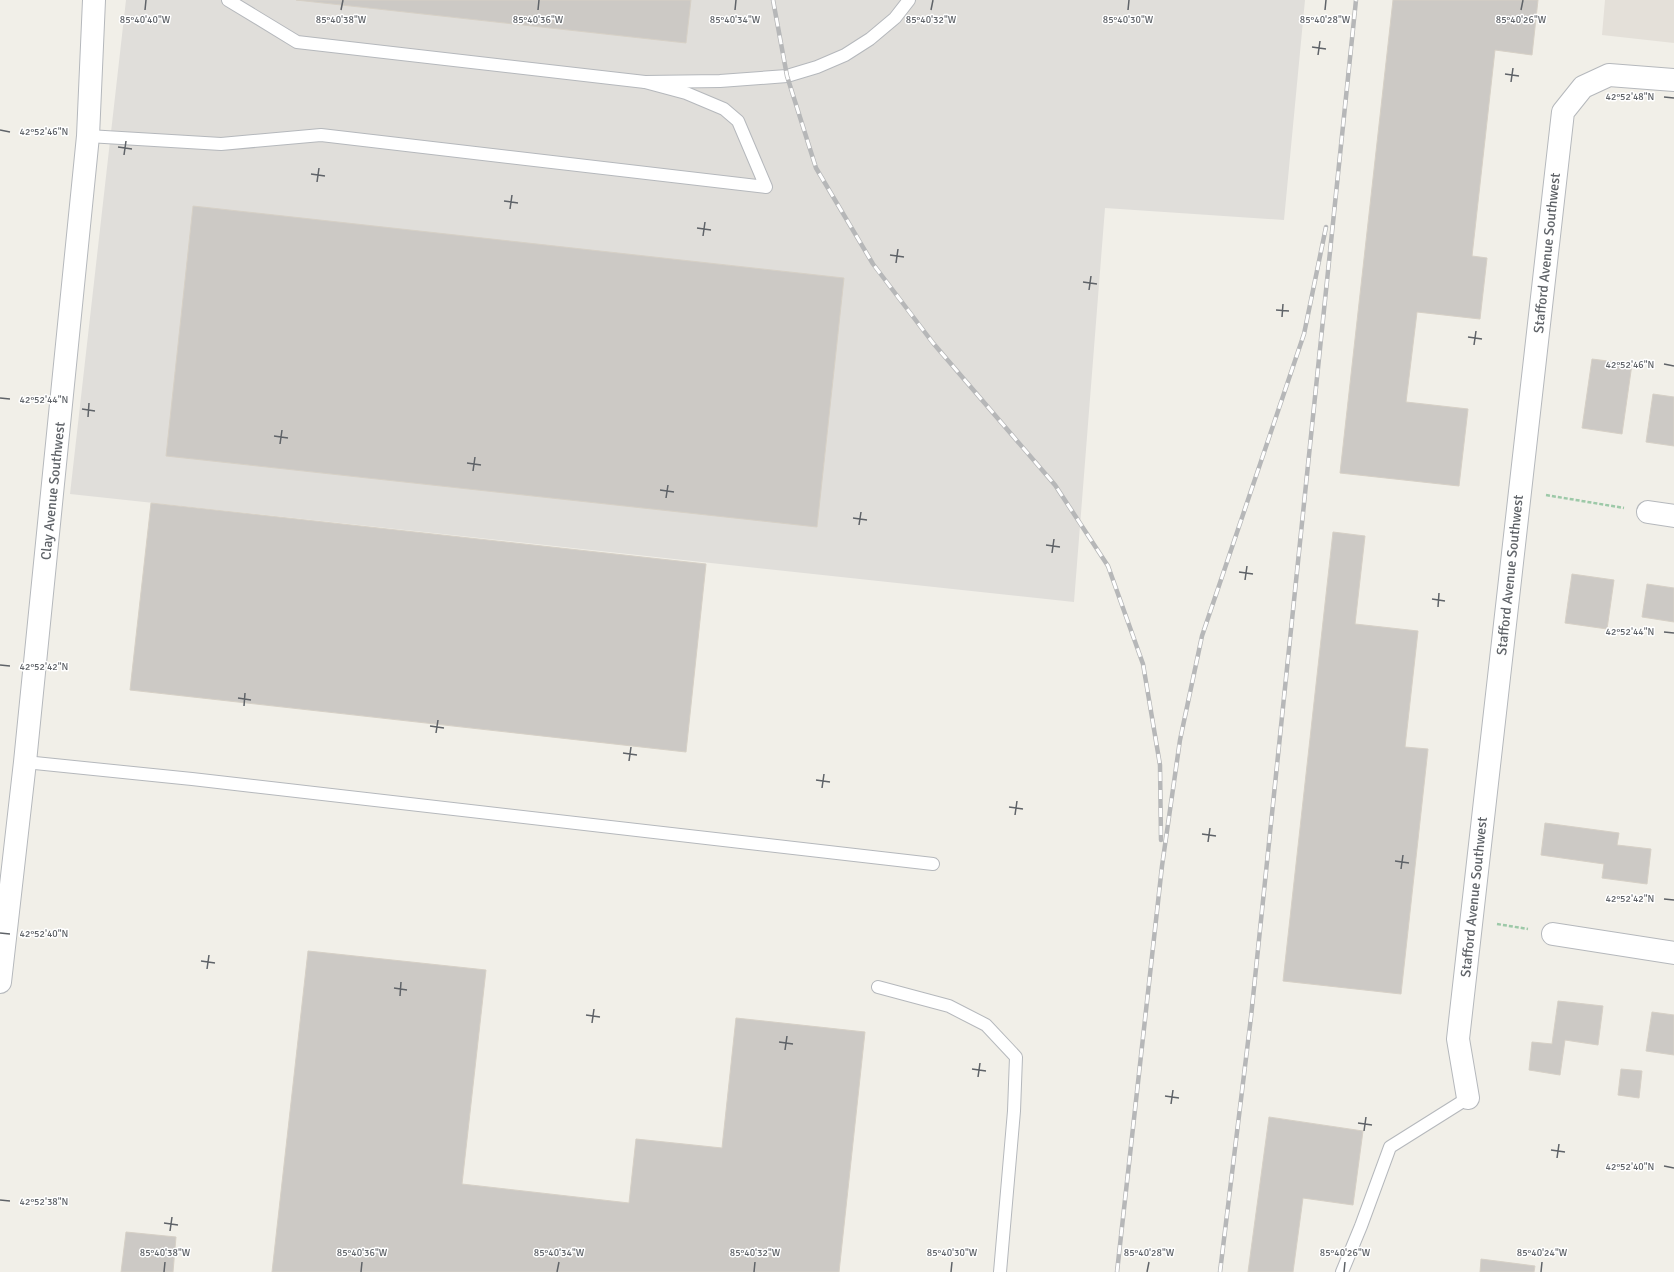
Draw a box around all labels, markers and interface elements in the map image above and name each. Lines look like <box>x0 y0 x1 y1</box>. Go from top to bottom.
text: 85°40'40"W <box>120 14 171 26</box>
text: 85°40'38"W <box>316 14 367 26</box>
text: 85°40'36"W <box>513 14 564 26</box>
text: 85°40'34"W <box>710 14 761 26</box>
text: 85°40'32"W <box>906 14 957 26</box>
text: 85°40'30"W <box>1103 14 1154 26</box>
text: 85°40'28"W <box>1300 14 1351 26</box>
text: 85°40'26"W <box>1496 14 1547 26</box>
text: 42°52'48"N <box>1606 91 1654 103</box>
text: 42°52'46"N <box>20 126 68 138</box>
street label: Stafford Avenue Southwest <box>1530 172 1564 334</box>
text: 42°52'46"N <box>1606 359 1654 371</box>
text: 42°52'44"N <box>20 394 68 406</box>
street label: Clay Avenue Southwest <box>37 421 69 561</box>
street label: Stafford Avenue Southwest <box>1493 494 1527 656</box>
text: 42°52'44"N <box>1606 626 1654 638</box>
text: 42°52'42"N <box>20 661 68 673</box>
street label: Stafford Avenue Southwest <box>1457 816 1491 978</box>
text: 42°52'42"N <box>1606 893 1654 905</box>
text: 42°52'40"N <box>20 928 68 940</box>
text: 42°52'40"N <box>1606 1161 1654 1173</box>
text: 42°52'38"N <box>20 1196 68 1208</box>
text: 85°40'38"W <box>140 1247 191 1259</box>
text: 85°40'36"W <box>337 1247 388 1259</box>
text: 85°40'34"W <box>534 1247 585 1259</box>
text: 85°40'32"W <box>730 1247 781 1259</box>
text: 85°40'30"W <box>927 1247 978 1259</box>
text: 85°40'28"W <box>1124 1247 1175 1259</box>
text: 85°40'26"W <box>1320 1247 1371 1259</box>
text: 85°40'24"W <box>1517 1247 1568 1259</box>

